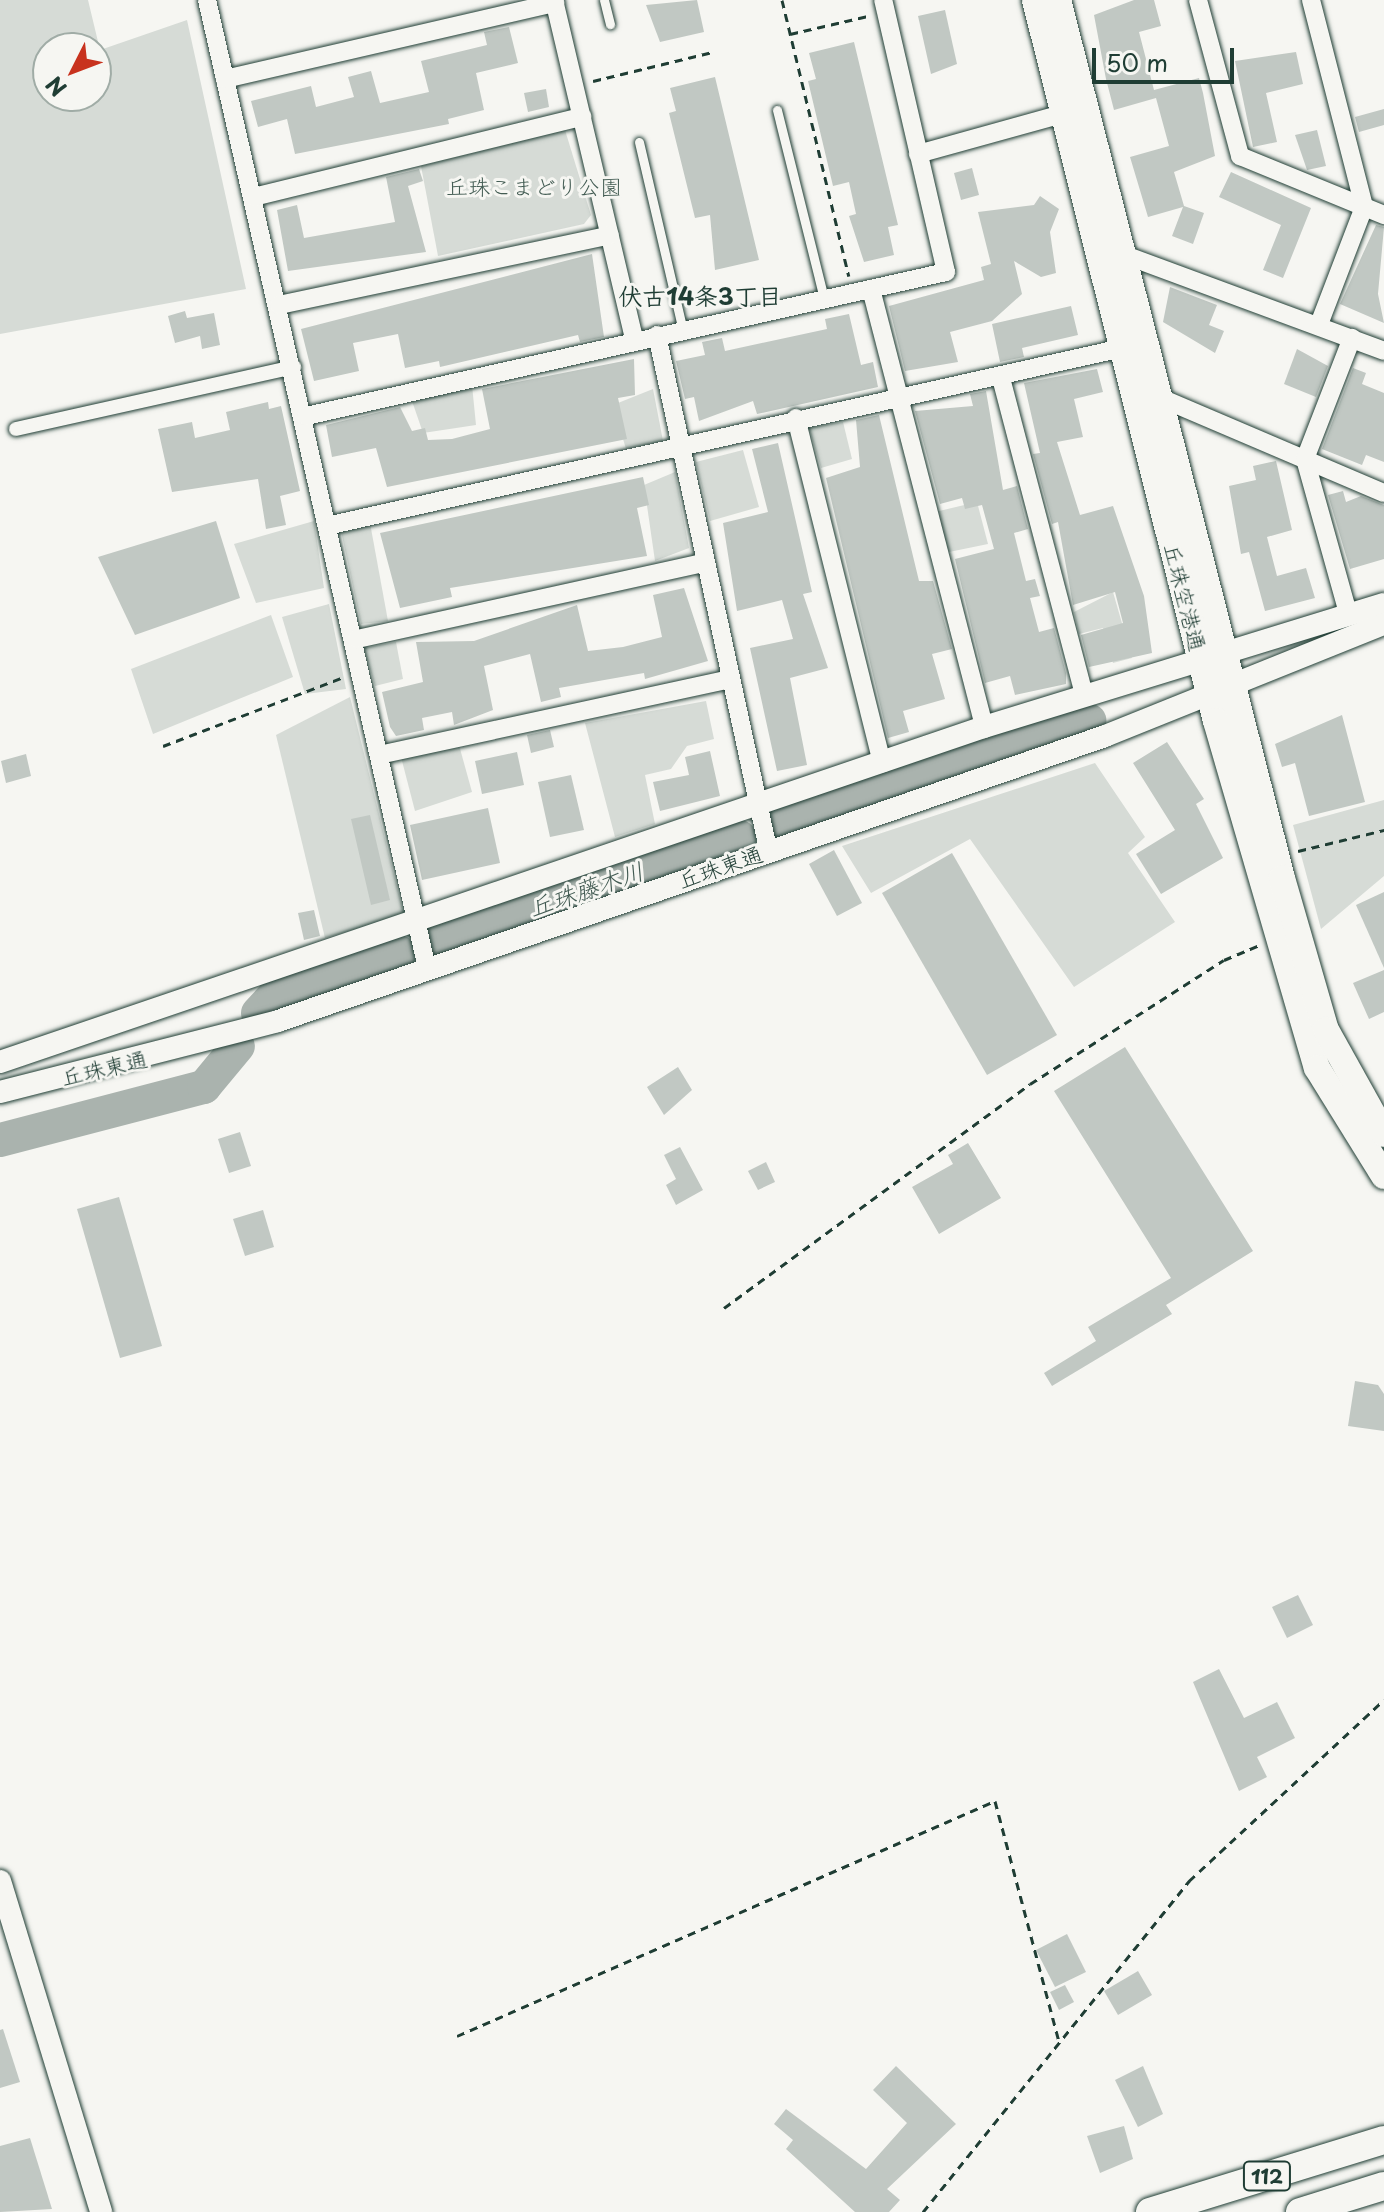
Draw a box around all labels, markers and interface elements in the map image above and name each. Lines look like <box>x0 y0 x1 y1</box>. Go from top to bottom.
north arrow <box>32 32 112 112</box>
scale bar <box>1096 32 1238 82</box>
text: 50 m <box>1106 44 1168 80</box>
text: N <box>37 70 73 105</box>
park label: 丘珠こまどり公園 <box>446 173 622 199</box>
district label: 伏古14条3丁目 <box>618 282 782 310</box>
street label: 丘珠空港通 <box>1160 540 1212 654</box>
street label: 丘珠東通 <box>674 839 766 893</box>
water label: 丘珠藤木川 <box>525 856 647 922</box>
street label: 丘珠東通 <box>58 1044 150 1090</box>
road number: 112 <box>1241 2160 1293 2192</box>

